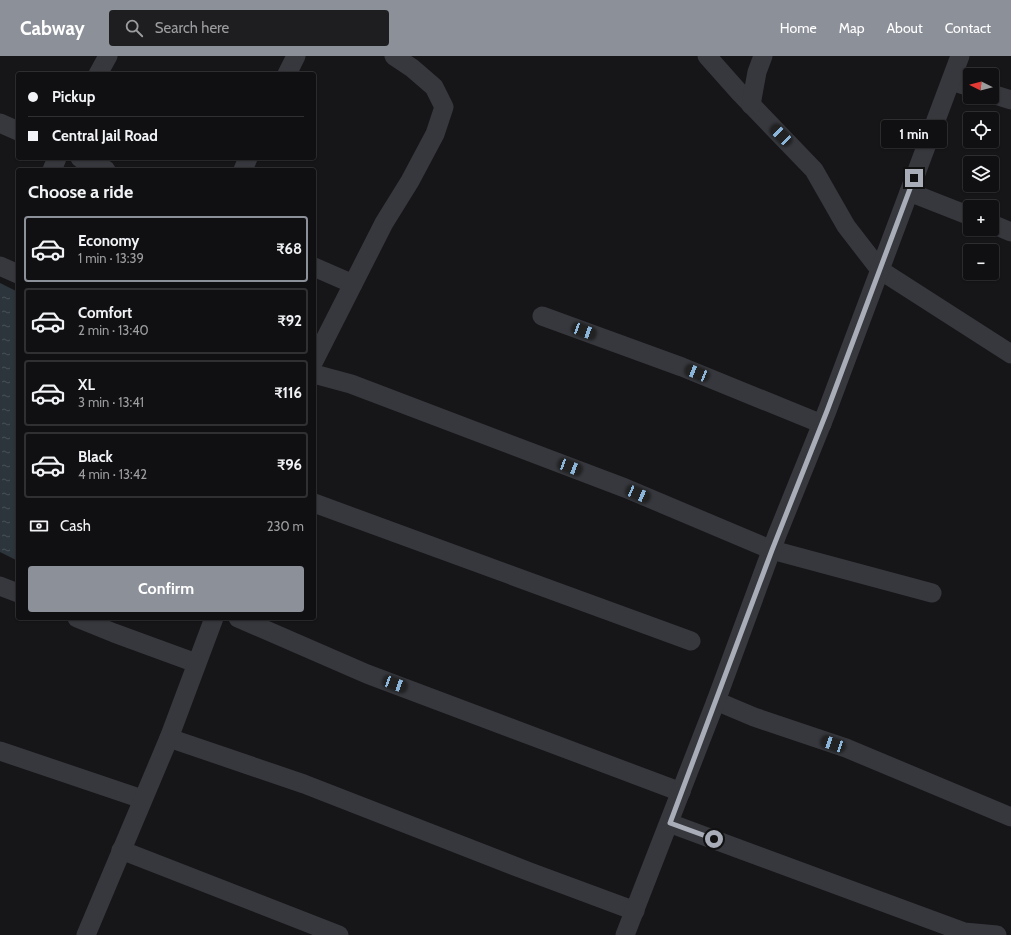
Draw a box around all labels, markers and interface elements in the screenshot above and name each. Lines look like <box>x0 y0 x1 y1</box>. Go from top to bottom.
search box <box>109 10 389 46</box>
text: Cabway <box>20 17 85 40</box>
icon: search <box>123 17 145 39</box>
text: Search here <box>155 19 229 37</box>
text: Home <box>780 19 817 37</box>
text: Map <box>839 19 864 37</box>
text: About <box>886 19 923 37</box>
text: Contact <box>945 19 991 37</box>
north arrow <box>963 68 999 104</box>
map controls <box>963 68 999 280</box>
text: Pickup <box>52 88 95 106</box>
button: locate <box>963 112 999 148</box>
callout: 1 min <box>881 120 947 148</box>
car <box>768 122 794 148</box>
text: 1 min <box>899 126 929 142</box>
text: Central Jail Road <box>52 127 158 145</box>
button: layers <box>963 156 999 192</box>
route end <box>905 169 923 187</box>
text: Choose a ride <box>28 181 133 203</box>
button: + <box>963 200 999 236</box>
icon: car <box>30 231 66 267</box>
text: Economy <box>78 232 139 250</box>
text: ₹68 <box>276 240 302 258</box>
button: − <box>963 244 999 280</box>
text: 1 min · 13:39 <box>78 250 144 266</box>
icon: car <box>30 303 66 339</box>
text: Comfort <box>78 304 132 322</box>
text: ₹92 <box>277 312 302 330</box>
car <box>571 321 597 341</box>
text: 2 min · 13:40 <box>78 322 149 338</box>
car <box>684 363 710 383</box>
icon: car <box>30 375 66 411</box>
text: XL <box>78 376 95 394</box>
text: ₹116 <box>274 384 302 402</box>
text: 3 min · 13:41 <box>78 394 144 410</box>
icon: car <box>30 447 66 483</box>
text: Black <box>78 448 113 466</box>
text: ₹96 <box>277 456 302 474</box>
car <box>557 457 583 477</box>
text: 4 min · 13:42 <box>78 466 147 482</box>
car <box>625 484 651 504</box>
icon: cash <box>28 515 50 537</box>
text: Cash <box>60 517 91 535</box>
text: 230 m <box>267 518 304 534</box>
button: Confirm <box>28 566 304 612</box>
car <box>382 674 408 694</box>
car <box>820 734 846 754</box>
route start <box>705 830 723 848</box>

